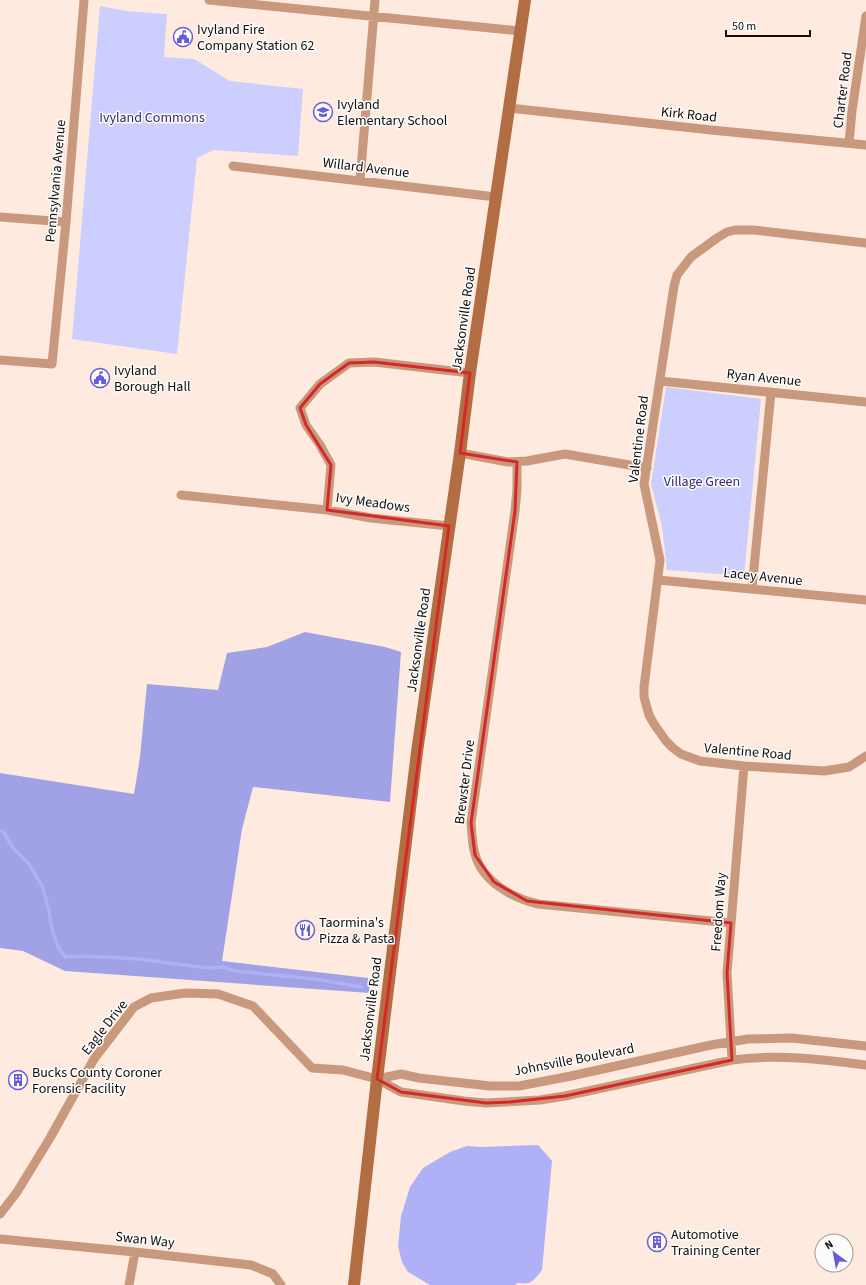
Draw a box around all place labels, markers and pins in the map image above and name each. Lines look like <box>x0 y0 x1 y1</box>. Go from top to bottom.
place label: Ivyland Fire Company Station 62 <box>197 20 314 56</box>
public building icon: Ivyland Fire Company Station 62 <box>172 26 194 48</box>
place label: Ivyland Elementary School <box>337 95 448 131</box>
school or university icon: Ivyland Elementary School <box>312 101 334 123</box>
place label: Ivyland Borough Hall <box>114 361 191 397</box>
public building icon: Ivyland Borough Hall <box>89 367 111 389</box>
place label: Taormina's Pizza & Pasta <box>319 913 395 949</box>
restaurant icon: Taormina's Pizza & Pasta <box>294 919 316 941</box>
place label: Bucks County Coroner Forensic Facility <box>32 1063 162 1099</box>
building icon: Bucks County Coroner Forensic Facility <box>7 1069 29 1091</box>
place label: Automotive Training Center <box>671 1225 761 1261</box>
building icon: Automotive Training Center <box>646 1231 668 1253</box>

